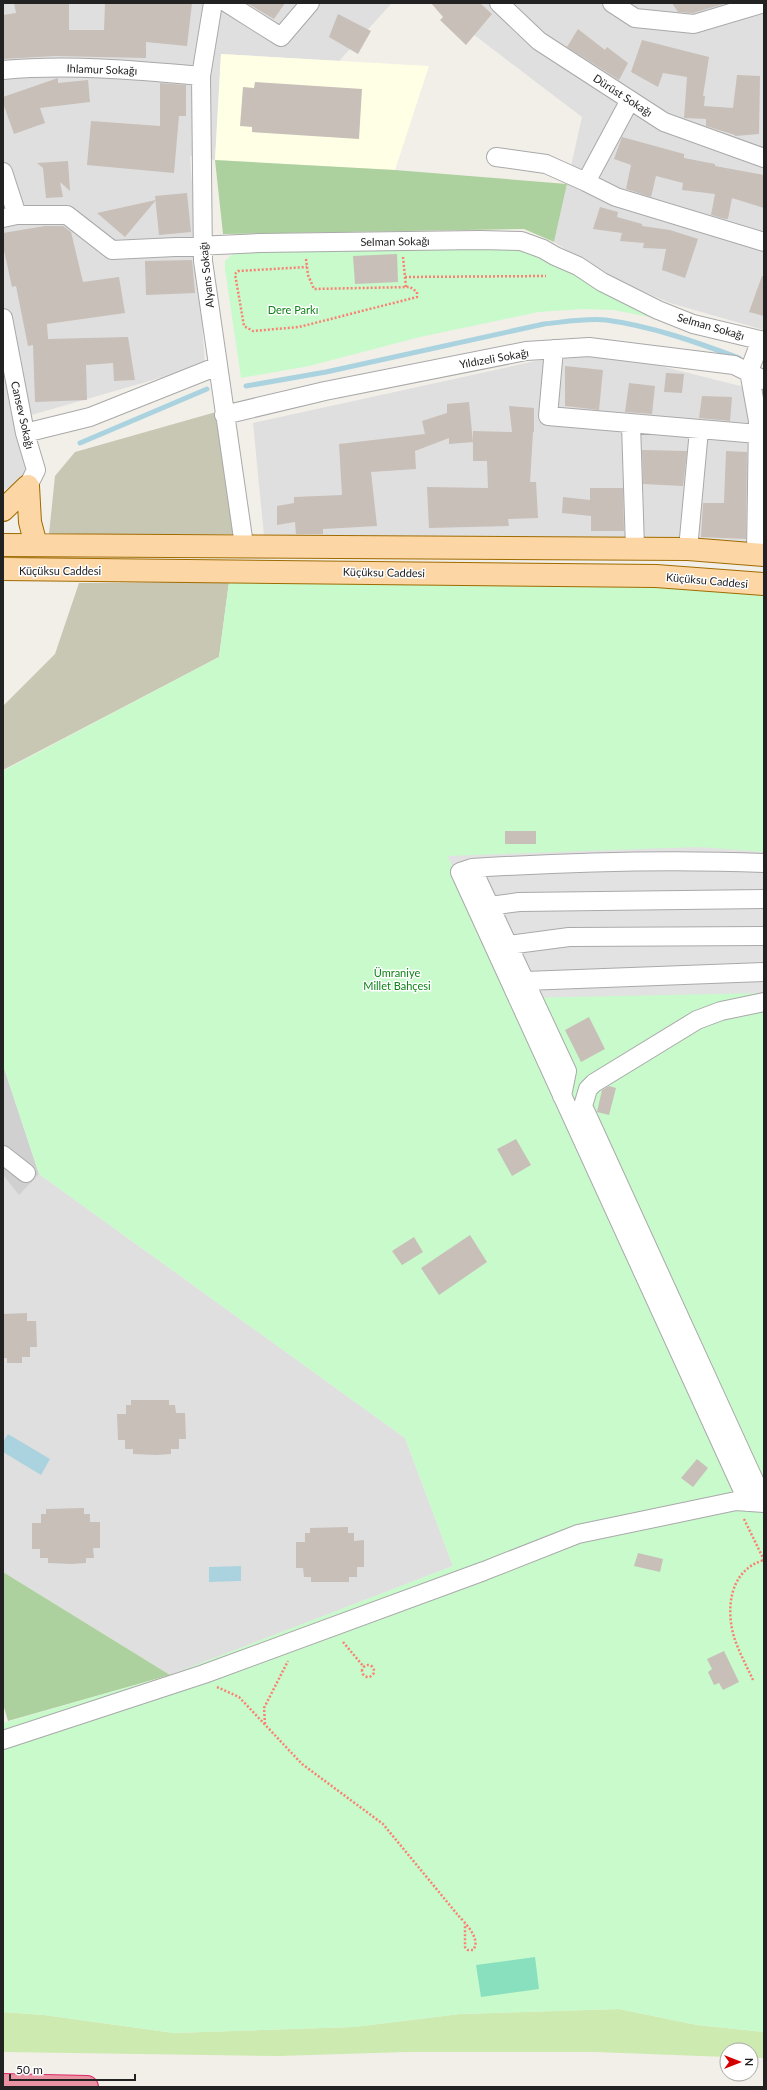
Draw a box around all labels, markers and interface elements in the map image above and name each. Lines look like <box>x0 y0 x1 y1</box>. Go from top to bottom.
street label: Ihlamur Sokağı <box>67 61 137 77</box>
street label: Dürüst Sokağı <box>591 71 655 119</box>
street label: Selman Sokağı <box>360 234 430 248</box>
street label: Alyans Sokağı <box>196 241 216 309</box>
park label: Dere Parkı <box>268 303 318 316</box>
street label: Selman Sokağı <box>676 310 746 342</box>
street label: Yıldızeli Sokağı <box>458 345 530 371</box>
street label: Cansev Sokağı <box>9 380 37 450</box>
street label: Küçüksu Caddesi <box>19 564 101 577</box>
street label: Küçüksu Caddesi <box>343 565 426 579</box>
street label: Küçüksu Caddesi <box>665 570 749 590</box>
park label: Ümraniye Millet Bahçesi <box>363 966 431 992</box>
north arrow <box>719 2042 759 2082</box>
scale bar <box>10 2056 135 2082</box>
text: N <box>743 2058 756 2066</box>
text: 50 m <box>16 2062 43 2077</box>

